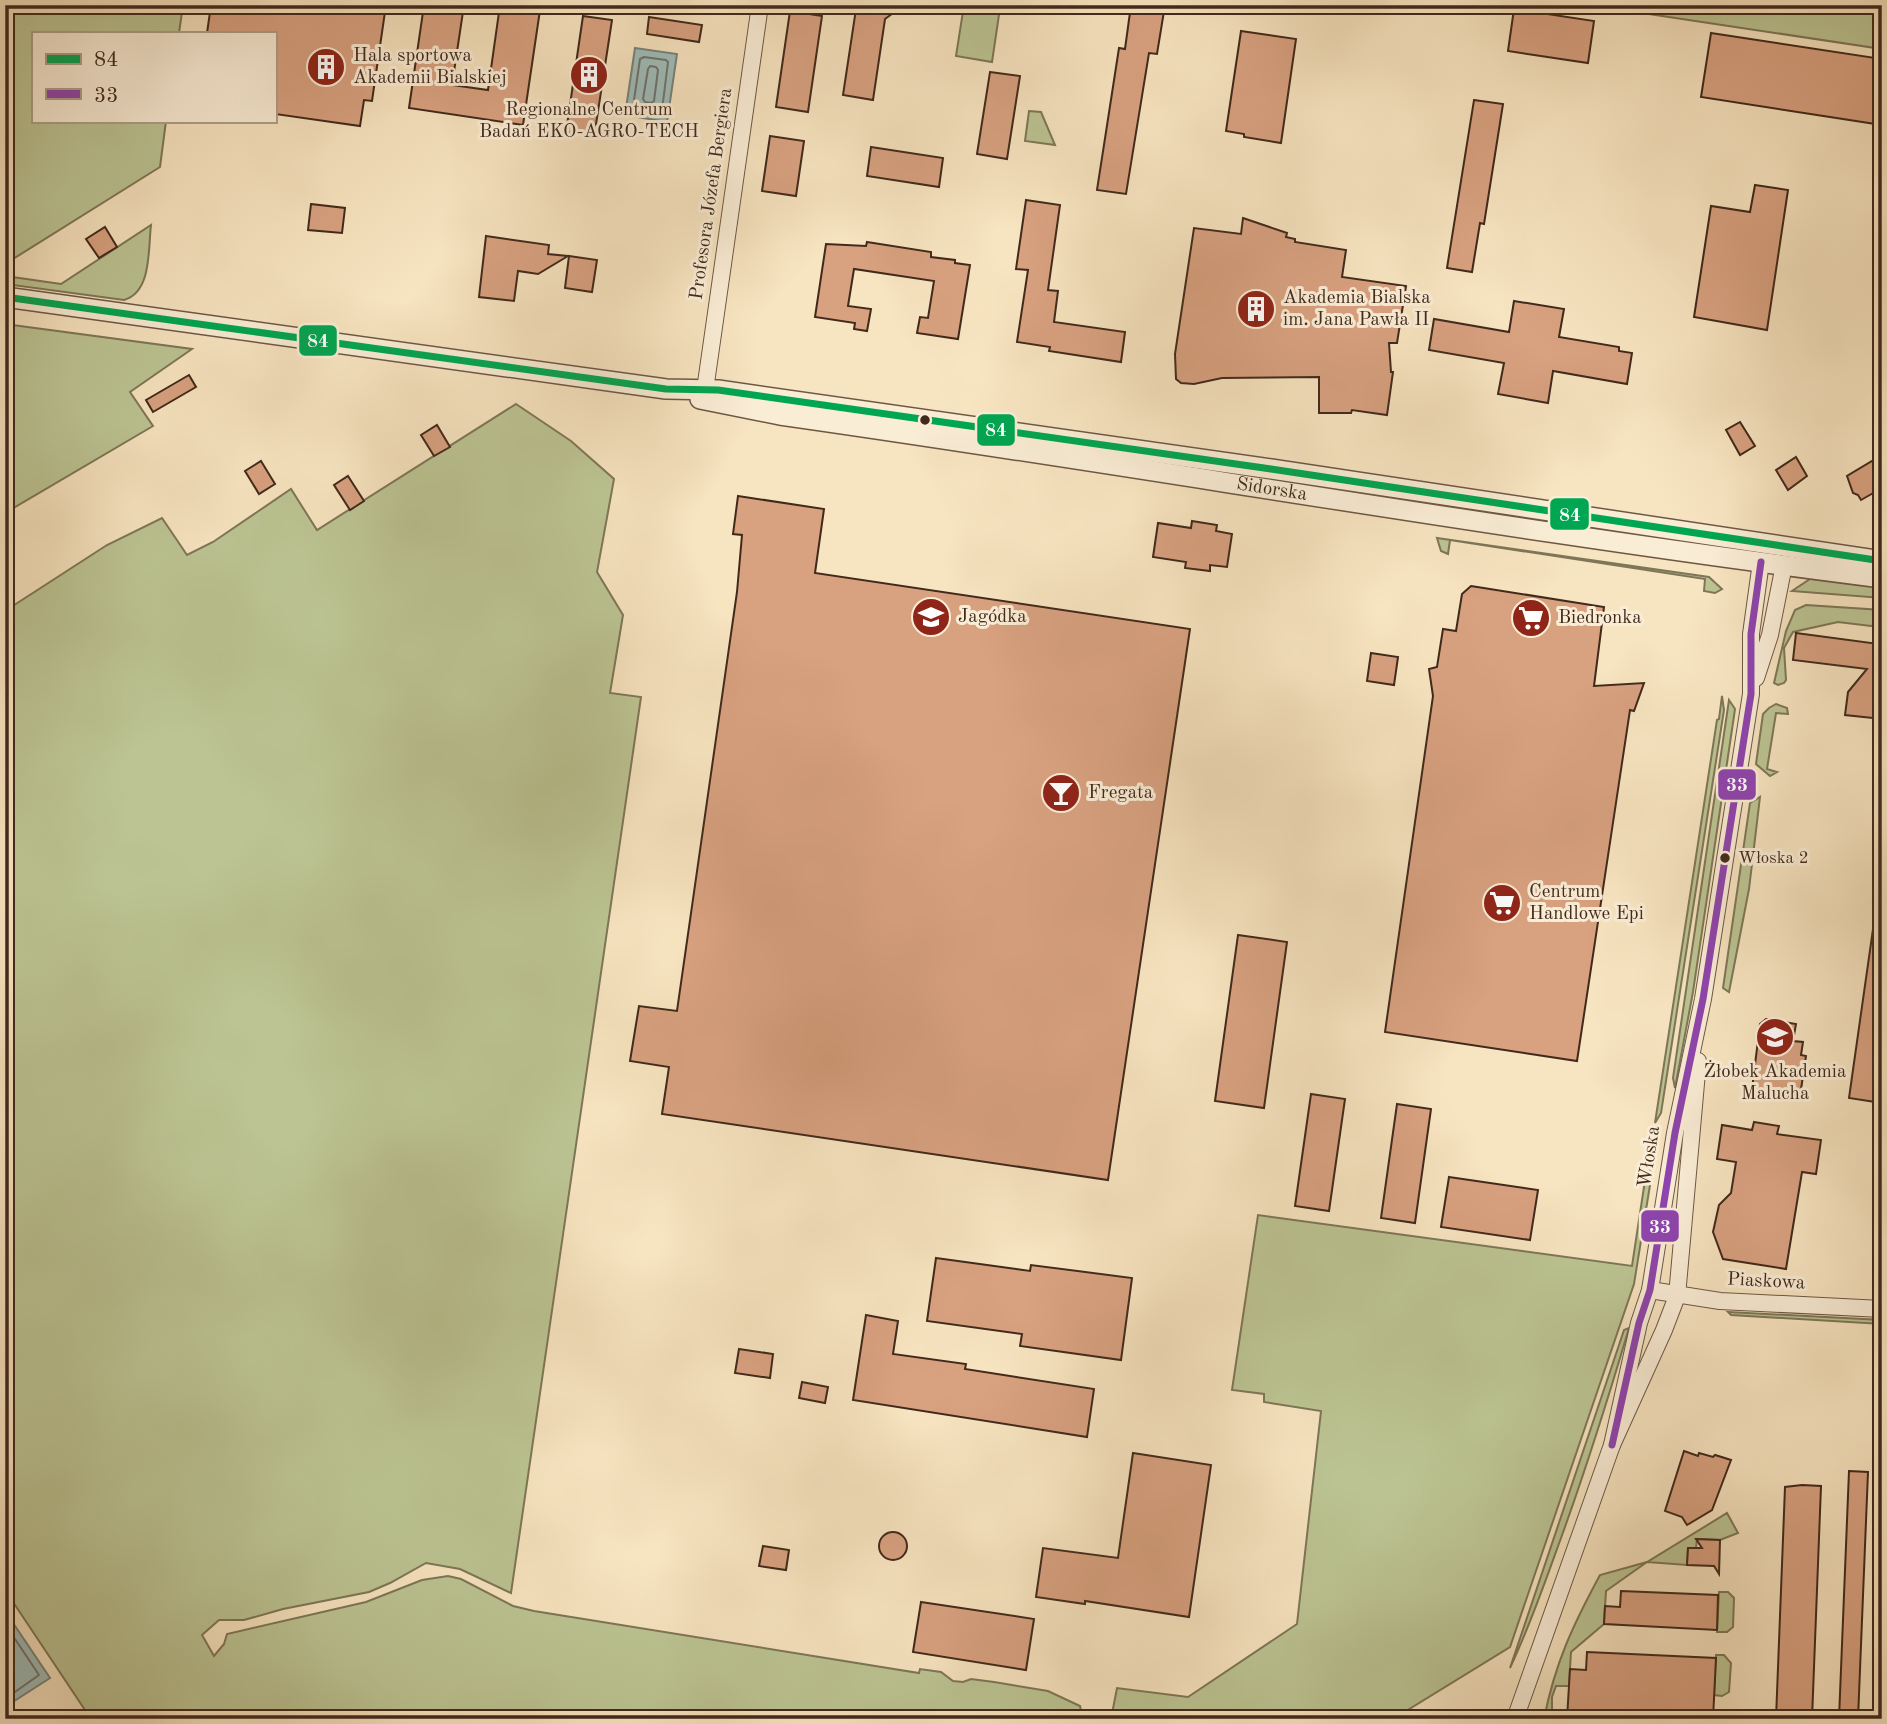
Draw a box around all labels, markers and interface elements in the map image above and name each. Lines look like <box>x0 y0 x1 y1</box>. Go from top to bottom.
legend <box>32 32 276 122</box>
building icon: Hala sportowa Akademii Bialskiej <box>305 46 347 88</box>
place label: Hala sportowa Akademii Bialskiej <box>353 47 507 88</box>
text: 84 <box>94 50 118 71</box>
building icon: Regionalne Centrum Badań EKO-AGRO-TECH <box>568 54 610 96</box>
text: 33 <box>94 86 118 107</box>
street label: Profesora Józefa Bergiera <box>688 86 736 301</box>
place label: Regionalne Centrum Badań EKO-AGRO-TECH <box>479 101 699 142</box>
building icon: Akademia Bialska im. Jana Pawła II <box>1235 288 1277 330</box>
place label: Akademia Bialska im. Jana Pawła II <box>1283 289 1431 330</box>
line badge: 84 <box>298 324 338 357</box>
text: 84 <box>307 333 329 352</box>
unlabelled marker <box>918 413 932 427</box>
line badge: 84 <box>976 413 1016 447</box>
text: 84 <box>985 422 1007 441</box>
street label: Sidorska <box>1235 475 1309 505</box>
line badge: 84 <box>1549 497 1590 531</box>
text: 84 <box>1559 507 1581 526</box>
school or university icon: Jagódka <box>910 596 952 638</box>
supermarket icon: Biedronka <box>1510 597 1552 639</box>
place label: Jagódka <box>958 608 1027 627</box>
place label: Biedronka <box>1558 609 1642 628</box>
line badge: 33 <box>1717 768 1757 801</box>
bar icon: Fregata <box>1040 772 1082 814</box>
text: 33 <box>1726 777 1748 796</box>
place label: Fregata <box>1088 784 1154 803</box>
place label: Włoska 2 <box>1738 850 1809 867</box>
marker: Włoska 2 <box>1718 851 1732 865</box>
supermarket icon: Centrum Handlowe Epi <box>1481 882 1523 924</box>
place label: Centrum Handlowe Epi <box>1529 883 1644 924</box>
school or university icon: Żłobek Akademia Malucha <box>1754 1016 1796 1058</box>
place label: Żłobek Akademia Malucha <box>1704 1060 1847 1104</box>
street label: Włoska <box>1636 1124 1664 1189</box>
line badge: 33 <box>1640 1209 1680 1243</box>
text: 33 <box>1649 1219 1671 1238</box>
street label: Piaskowa <box>1726 1270 1806 1294</box>

